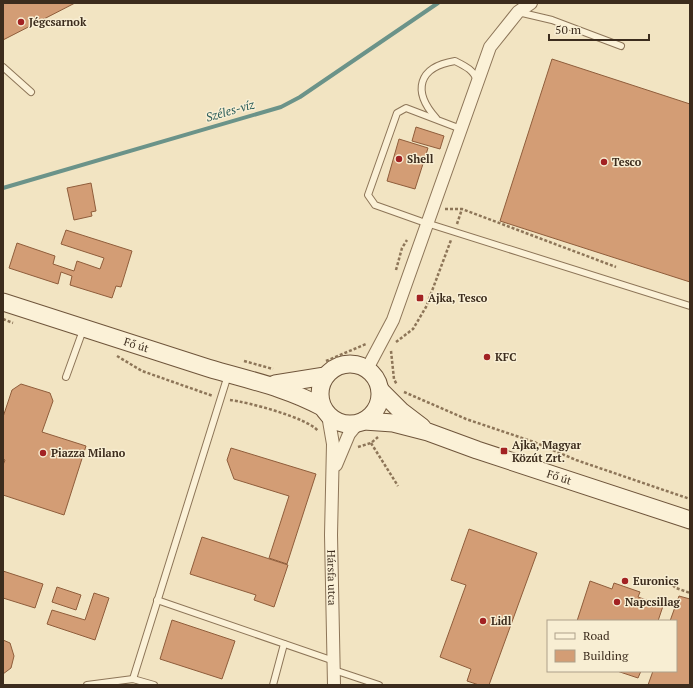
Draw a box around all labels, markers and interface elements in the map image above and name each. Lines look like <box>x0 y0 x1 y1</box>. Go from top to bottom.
place label: Jégcsarnok <box>29 15 87 29</box>
scale bar <box>549 16 649 42</box>
marker: Jégcsarnok <box>16 17 26 27</box>
text: 50 m <box>555 22 582 37</box>
water label: Széles-víz <box>204 96 257 125</box>
place label: Shell <box>407 152 434 166</box>
marker: Shell <box>394 154 404 164</box>
place label: Tesco <box>612 155 642 169</box>
marker: Tesco <box>599 157 609 167</box>
place label: Ajka, Tesco <box>428 291 488 305</box>
marker: Ajka, Tesco <box>415 293 425 303</box>
street label: Fő út <box>122 334 150 355</box>
place label: KFC <box>495 350 516 364</box>
marker: KFC <box>482 352 492 362</box>
place label: Ajka, Magyar Közút Zrt. <box>512 438 582 465</box>
place label: Piazza Milano <box>51 446 126 460</box>
marker: Ajka, Magyar Közút Zrt. <box>499 446 509 456</box>
marker: Piazza Milano <box>38 448 48 458</box>
street label: Fő út <box>545 466 573 488</box>
street label: Hársfa utca <box>324 550 339 606</box>
place label: Euronics <box>633 574 679 588</box>
marker: Euronics <box>620 576 630 586</box>
place label: Napcsillag <box>625 595 681 609</box>
marker: Napcsillag <box>612 597 622 607</box>
place label: Lidl <box>491 614 512 628</box>
marker: Lidl <box>478 616 488 626</box>
legend <box>547 620 677 672</box>
text: Road <box>583 628 610 643</box>
text: Building <box>583 648 629 663</box>

